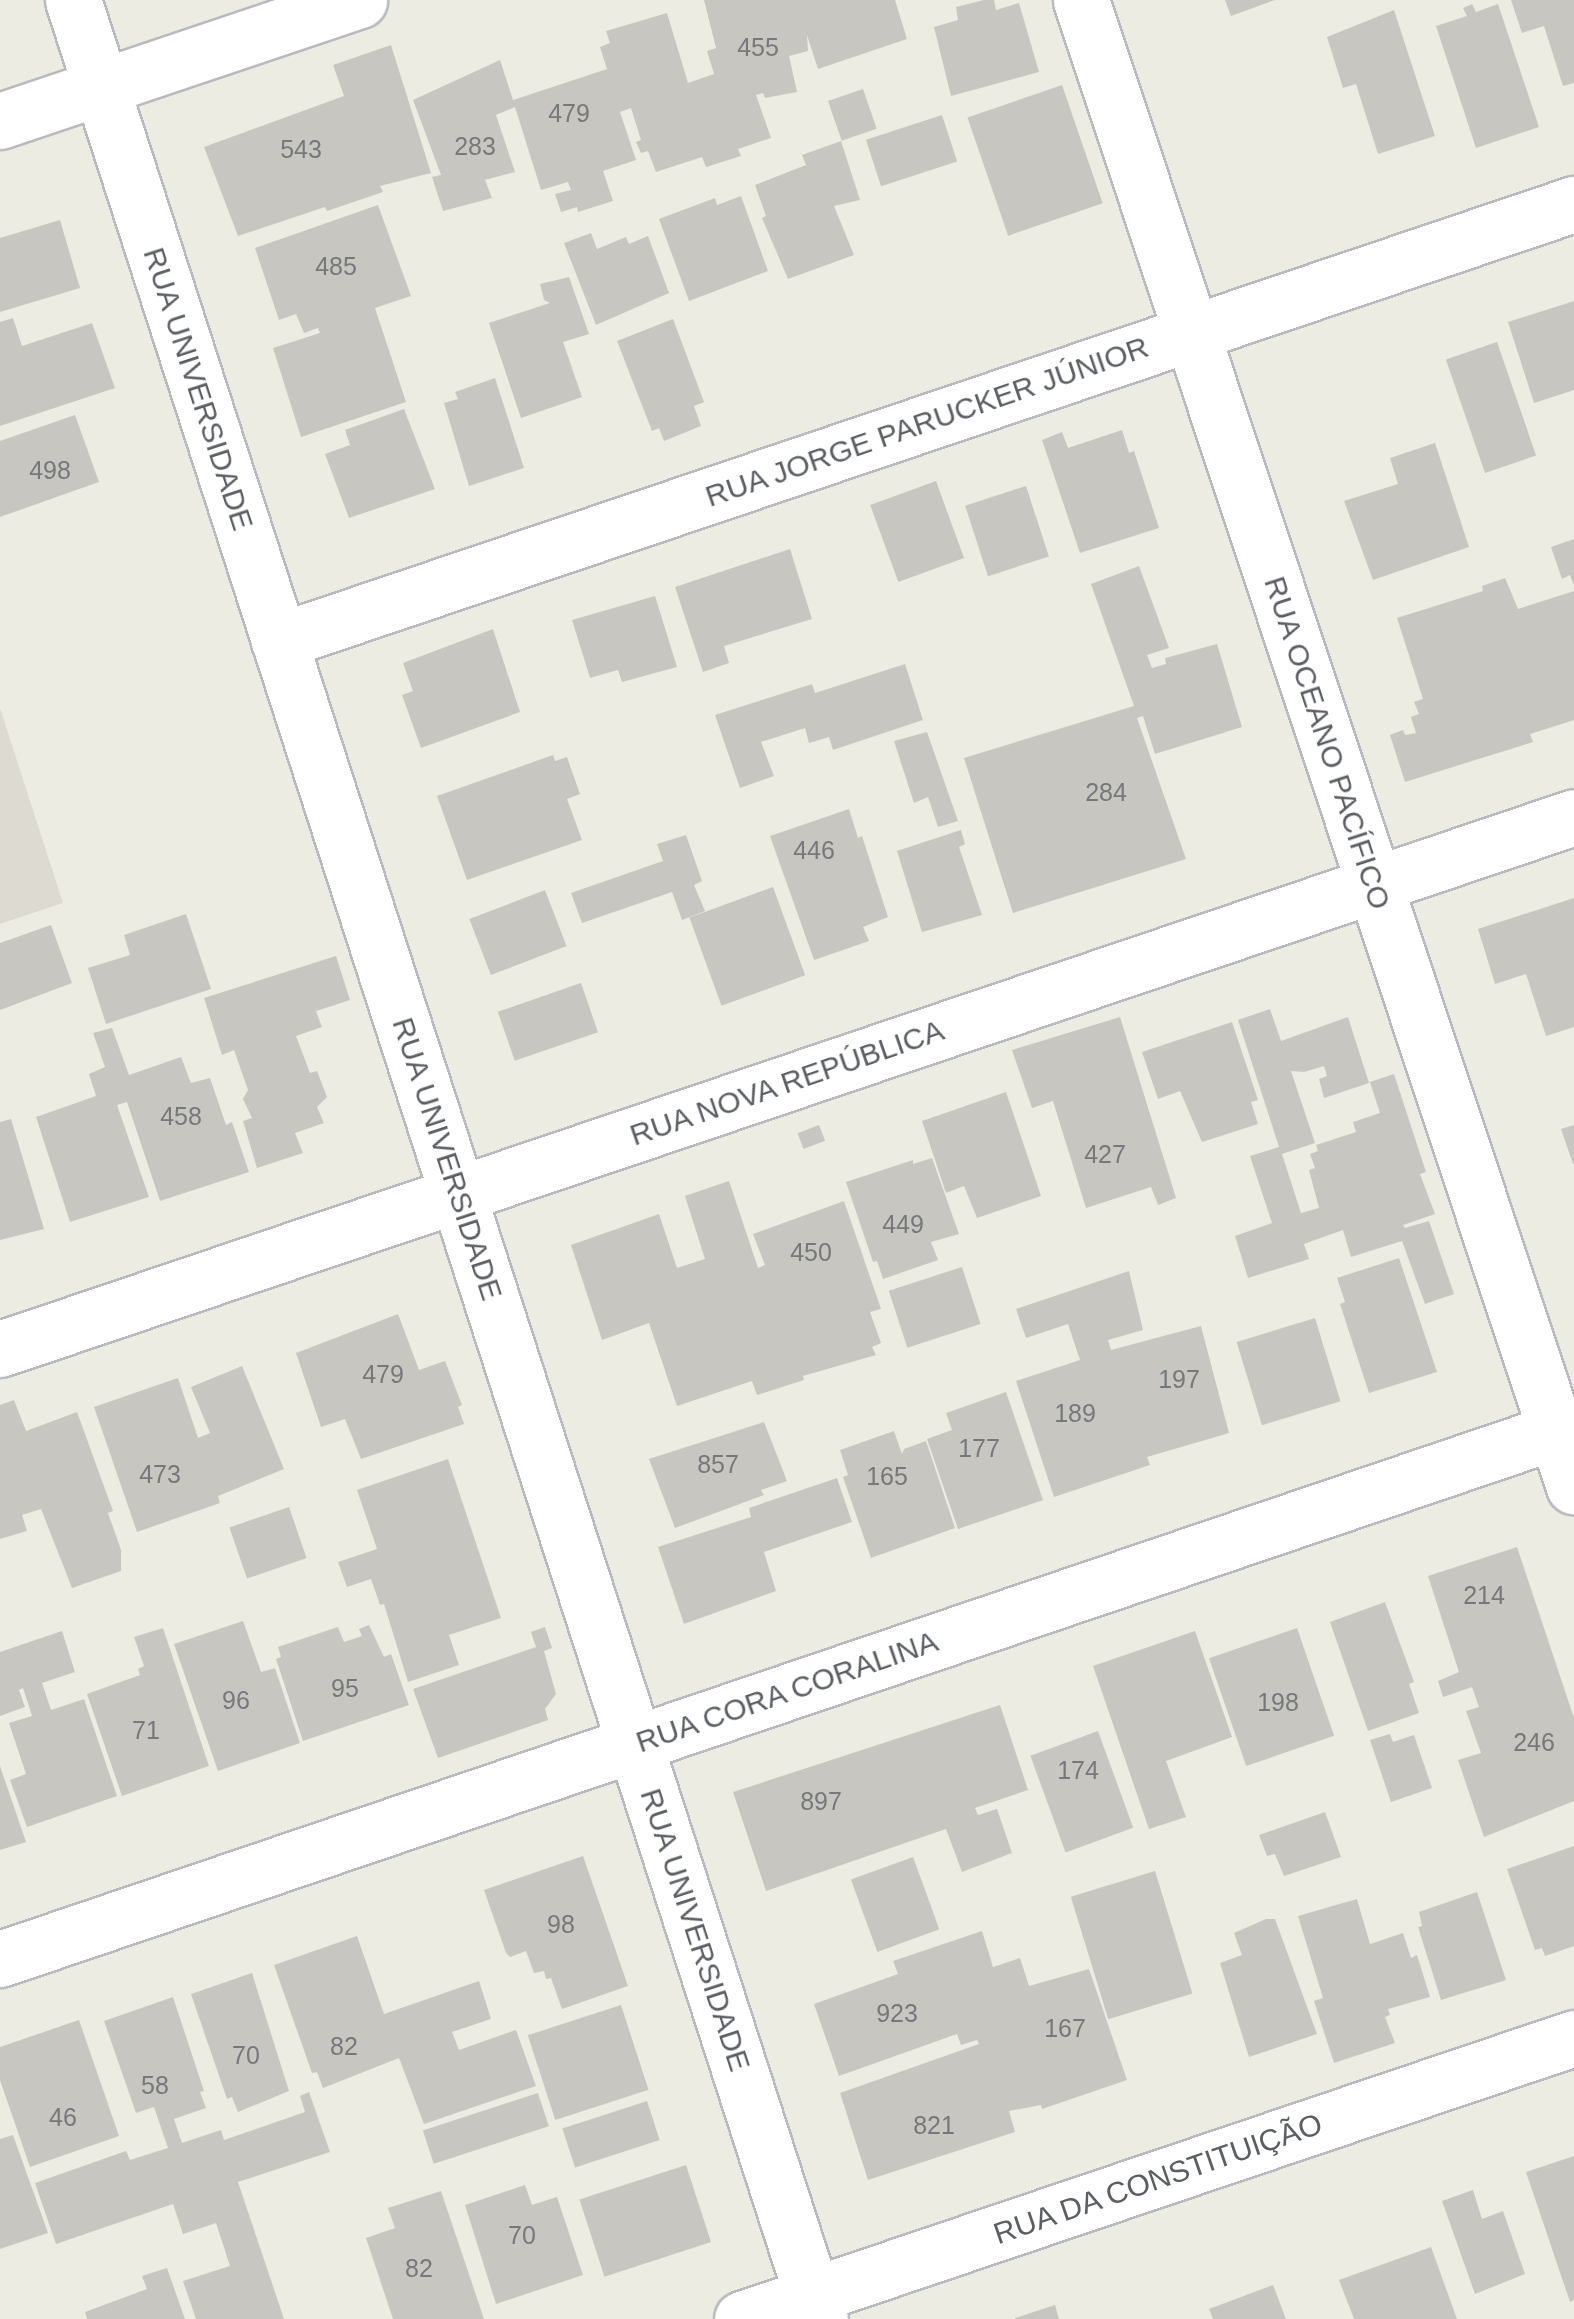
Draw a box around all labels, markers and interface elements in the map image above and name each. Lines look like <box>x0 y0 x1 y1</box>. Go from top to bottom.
house number: 455 <box>737 32 779 62</box>
house number: 479 <box>548 98 590 128</box>
house number: 283 <box>454 131 496 161</box>
house number: 543 <box>280 134 322 164</box>
street label: RUA UNIVERSIDADE <box>135 242 261 536</box>
house number: 485 <box>315 251 357 281</box>
street label: RUA JORGE PARUCKER JÚNIOR <box>700 329 1154 515</box>
house number: 498 <box>29 455 71 485</box>
street label: RUA OCEANO PACÍFICO <box>1256 571 1398 915</box>
house number: 284 <box>1085 777 1127 807</box>
house number: 446 <box>793 835 835 865</box>
street label: RUA UNIVERSIDADE <box>384 1012 510 1306</box>
street label: RUA NOVA REPÚBLICA <box>624 1012 950 1154</box>
house number: 458 <box>160 1101 202 1131</box>
house number: 427 <box>1084 1139 1126 1169</box>
house number: 449 <box>882 1209 924 1239</box>
house number: 450 <box>790 1237 832 1267</box>
house number: 479 <box>362 1359 404 1389</box>
house number: 197 <box>1158 1364 1200 1394</box>
house number: 189 <box>1054 1398 1096 1428</box>
house number: 177 <box>958 1433 1000 1463</box>
house number: 857 <box>697 1449 739 1479</box>
house number: 473 <box>139 1459 181 1489</box>
house number: 165 <box>866 1461 908 1491</box>
house number: 214 <box>1463 1580 1505 1610</box>
street label: RUA CORA CORALINA <box>630 1623 944 1761</box>
house number: 95 <box>331 1673 359 1703</box>
house number: 96 <box>222 1685 250 1715</box>
house number: 198 <box>1257 1687 1299 1717</box>
house number: 71 <box>132 1715 160 1745</box>
house number: 246 <box>1513 1727 1555 1757</box>
house number: 174 <box>1057 1755 1099 1785</box>
street label: RUA UNIVERSIDADE <box>632 1783 758 2077</box>
house number: 897 <box>800 1786 842 1816</box>
house number: 98 <box>547 1909 575 1939</box>
house number: 923 <box>876 1998 918 2028</box>
house number: 167 <box>1044 2013 1086 2043</box>
house number: 82 <box>330 2031 358 2061</box>
house number: 70 <box>232 2040 260 2070</box>
house number: 58 <box>141 2070 169 2100</box>
house number: 46 <box>49 2102 77 2132</box>
street label: RUA DA CONSTITUIÇÃO <box>987 2105 1329 2253</box>
house number: 821 <box>913 2110 955 2140</box>
house number: 70 <box>508 2220 536 2250</box>
house number: 82 <box>405 2253 433 2283</box>

